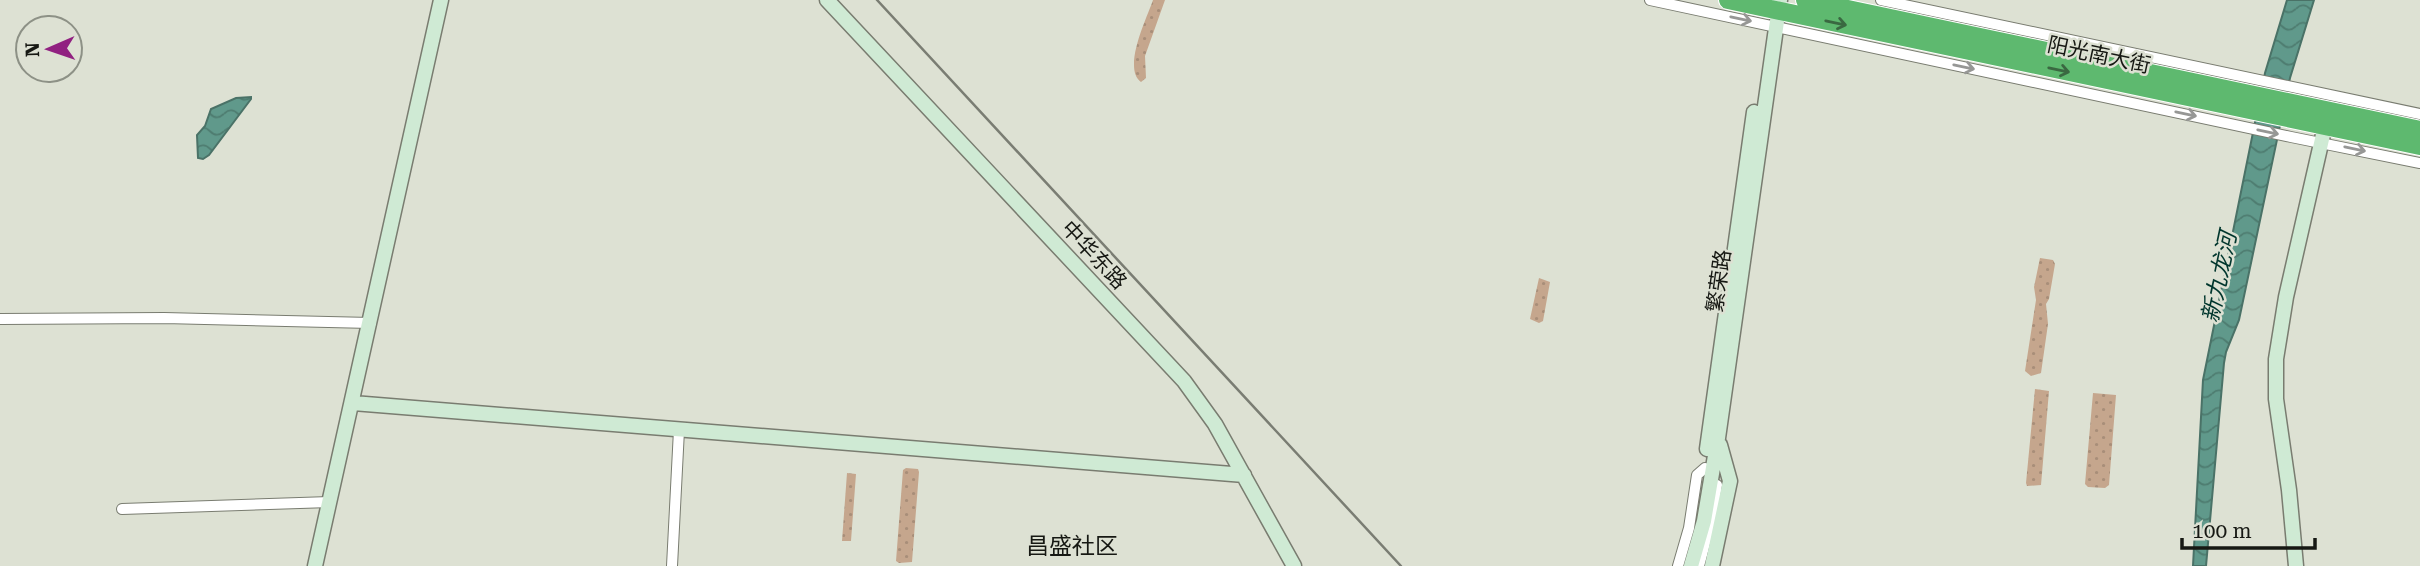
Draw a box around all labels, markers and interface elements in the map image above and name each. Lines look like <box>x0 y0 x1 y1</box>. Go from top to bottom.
one-way arrow <box>1729 13 1752 27</box>
north arrow <box>14 14 84 84</box>
one-way arrow <box>1824 16 1847 30</box>
street label: 阳光南大街 <box>2045 32 2153 78</box>
text: N <box>21 41 44 57</box>
one-way arrow <box>1952 61 1975 74</box>
one-way arrow <box>2047 63 2070 77</box>
one-way arrow <box>2174 108 2197 122</box>
one-way arrow <box>2256 126 2279 139</box>
one-way arrow <box>2343 143 2366 157</box>
street label: 中华东路 <box>1057 216 1131 294</box>
water label: 新九龙河 <box>2197 225 2243 325</box>
street label: 繁荣路 <box>1703 248 1735 314</box>
scale bar <box>2182 506 2315 550</box>
text: 100 m <box>2192 519 2252 543</box>
district label: 昌盛社区 <box>1026 533 1118 560</box>

